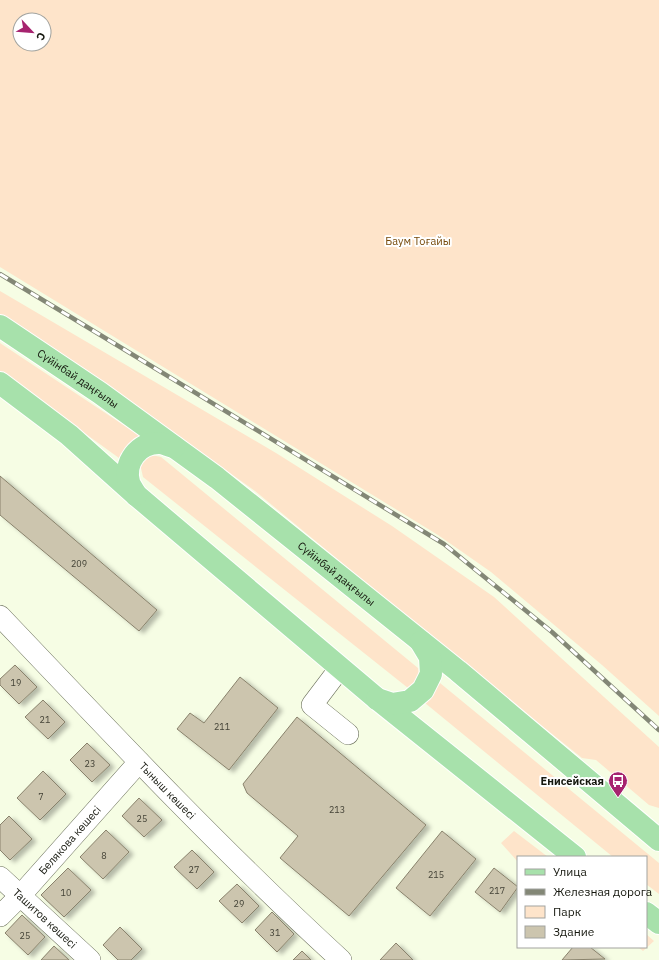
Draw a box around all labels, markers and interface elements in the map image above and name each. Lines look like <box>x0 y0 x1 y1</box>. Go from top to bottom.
north arrow <box>12 12 52 52</box>
text: С <box>33 30 49 43</box>
park label: Баум Тоғайы <box>385 234 451 248</box>
street label: Сүйінбай даңғылы <box>35 346 121 411</box>
street label: Сүйінбай даңғылы <box>295 538 378 609</box>
house number: 209 <box>71 558 87 569</box>
house number: 19 <box>11 677 21 688</box>
house number: 21 <box>40 714 50 725</box>
house number: 211 <box>214 721 230 732</box>
house number: 23 <box>85 758 95 769</box>
street label: Тыныш көшесі <box>136 759 199 822</box>
bus stop icon: Енисейская <box>607 770 629 798</box>
place label: Енисейская <box>541 774 604 788</box>
house number: 7 <box>38 791 44 802</box>
street label: Белякова көшесі <box>36 803 104 877</box>
house number: 213 <box>329 804 345 815</box>
house number: 25 <box>137 813 147 824</box>
house number: 8 <box>101 850 107 861</box>
legend <box>517 856 647 948</box>
house number: 27 <box>189 864 199 875</box>
text: Улица <box>553 864 587 879</box>
house number: 215 <box>428 869 444 880</box>
text: Железная дорога <box>553 884 653 899</box>
street label: Ташитов көшесі <box>10 885 80 951</box>
house number: 217 <box>489 885 505 896</box>
house number: 10 <box>61 887 71 898</box>
house number: 29 <box>234 898 244 909</box>
text: Парк <box>553 904 582 919</box>
text: Здание <box>553 924 595 939</box>
house number: 31 <box>270 927 280 938</box>
house number: 25 <box>20 930 30 941</box>

